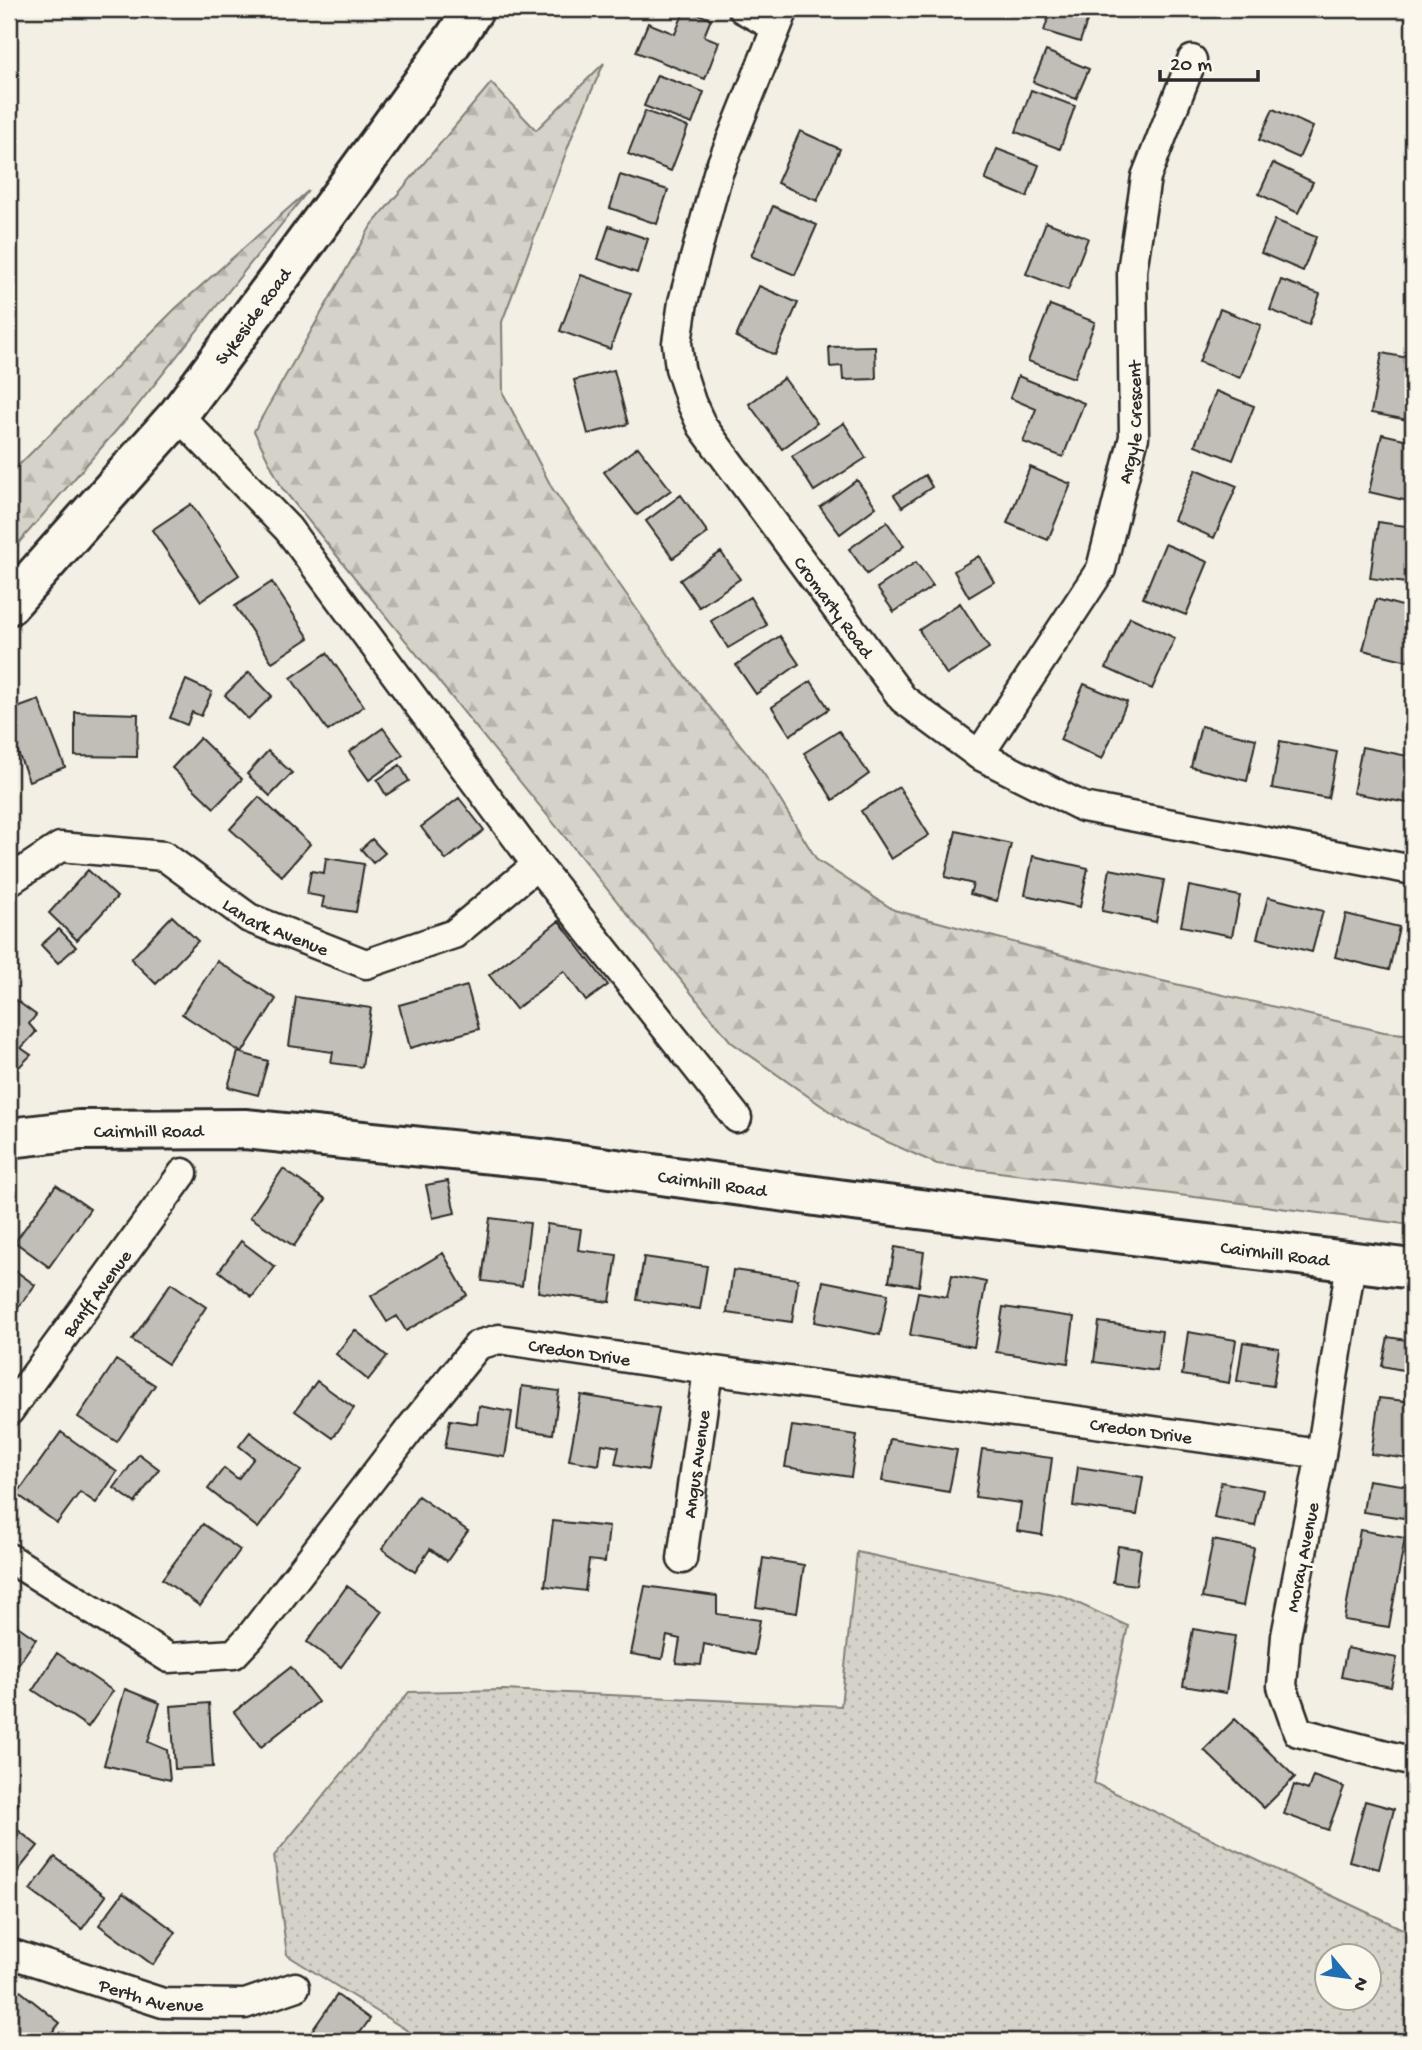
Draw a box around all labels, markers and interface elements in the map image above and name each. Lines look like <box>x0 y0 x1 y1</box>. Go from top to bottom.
scale bar <box>1160 38 1258 82</box>
text: 20 m <box>1170 54 1212 79</box>
street label: Sykeside Road <box>211 263 299 371</box>
street label: Argyle Crescent <box>1115 358 1150 487</box>
street label: Cromarty Road <box>787 553 878 665</box>
street label: Lanark Avenue <box>217 895 331 963</box>
street label: Cairnhill Road <box>94 1121 205 1145</box>
street label: Cairnhill Road <box>656 1167 770 1205</box>
street label: Cairnhill Road <box>1219 1238 1332 1274</box>
street label: Banff Avenue <box>58 1246 138 1343</box>
street label: Credon Drive <box>527 1335 632 1373</box>
street label: Angus Avenue <box>680 1409 717 1520</box>
street label: Credon Drive <box>1088 1414 1193 1451</box>
street label: Moray Avenue <box>1283 1501 1326 1614</box>
north arrow <box>1314 1941 1384 2011</box>
text: N <box>1347 1973 1373 1995</box>
street label: Perth Avenue <box>94 1975 204 2018</box>

